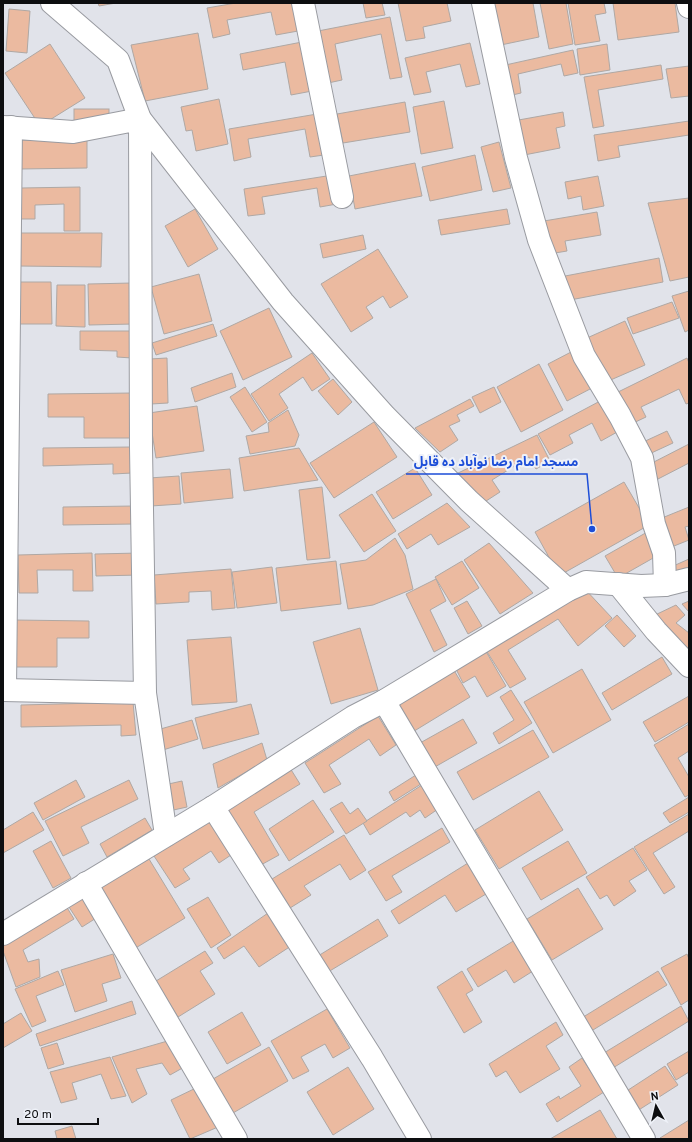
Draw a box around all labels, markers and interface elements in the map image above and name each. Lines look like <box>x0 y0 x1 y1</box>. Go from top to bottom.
callout: مسجد امام رضا نوآباد ده قابل <box>406 449 587 474</box>
text: مسجد امام رضا نوآباد ده قابل <box>414 454 578 471</box>
north arrow <box>636 1086 676 1126</box>
text: N <box>650 1090 660 1105</box>
scale bar <box>18 1100 98 1126</box>
text: 20 m <box>24 1107 52 1123</box>

